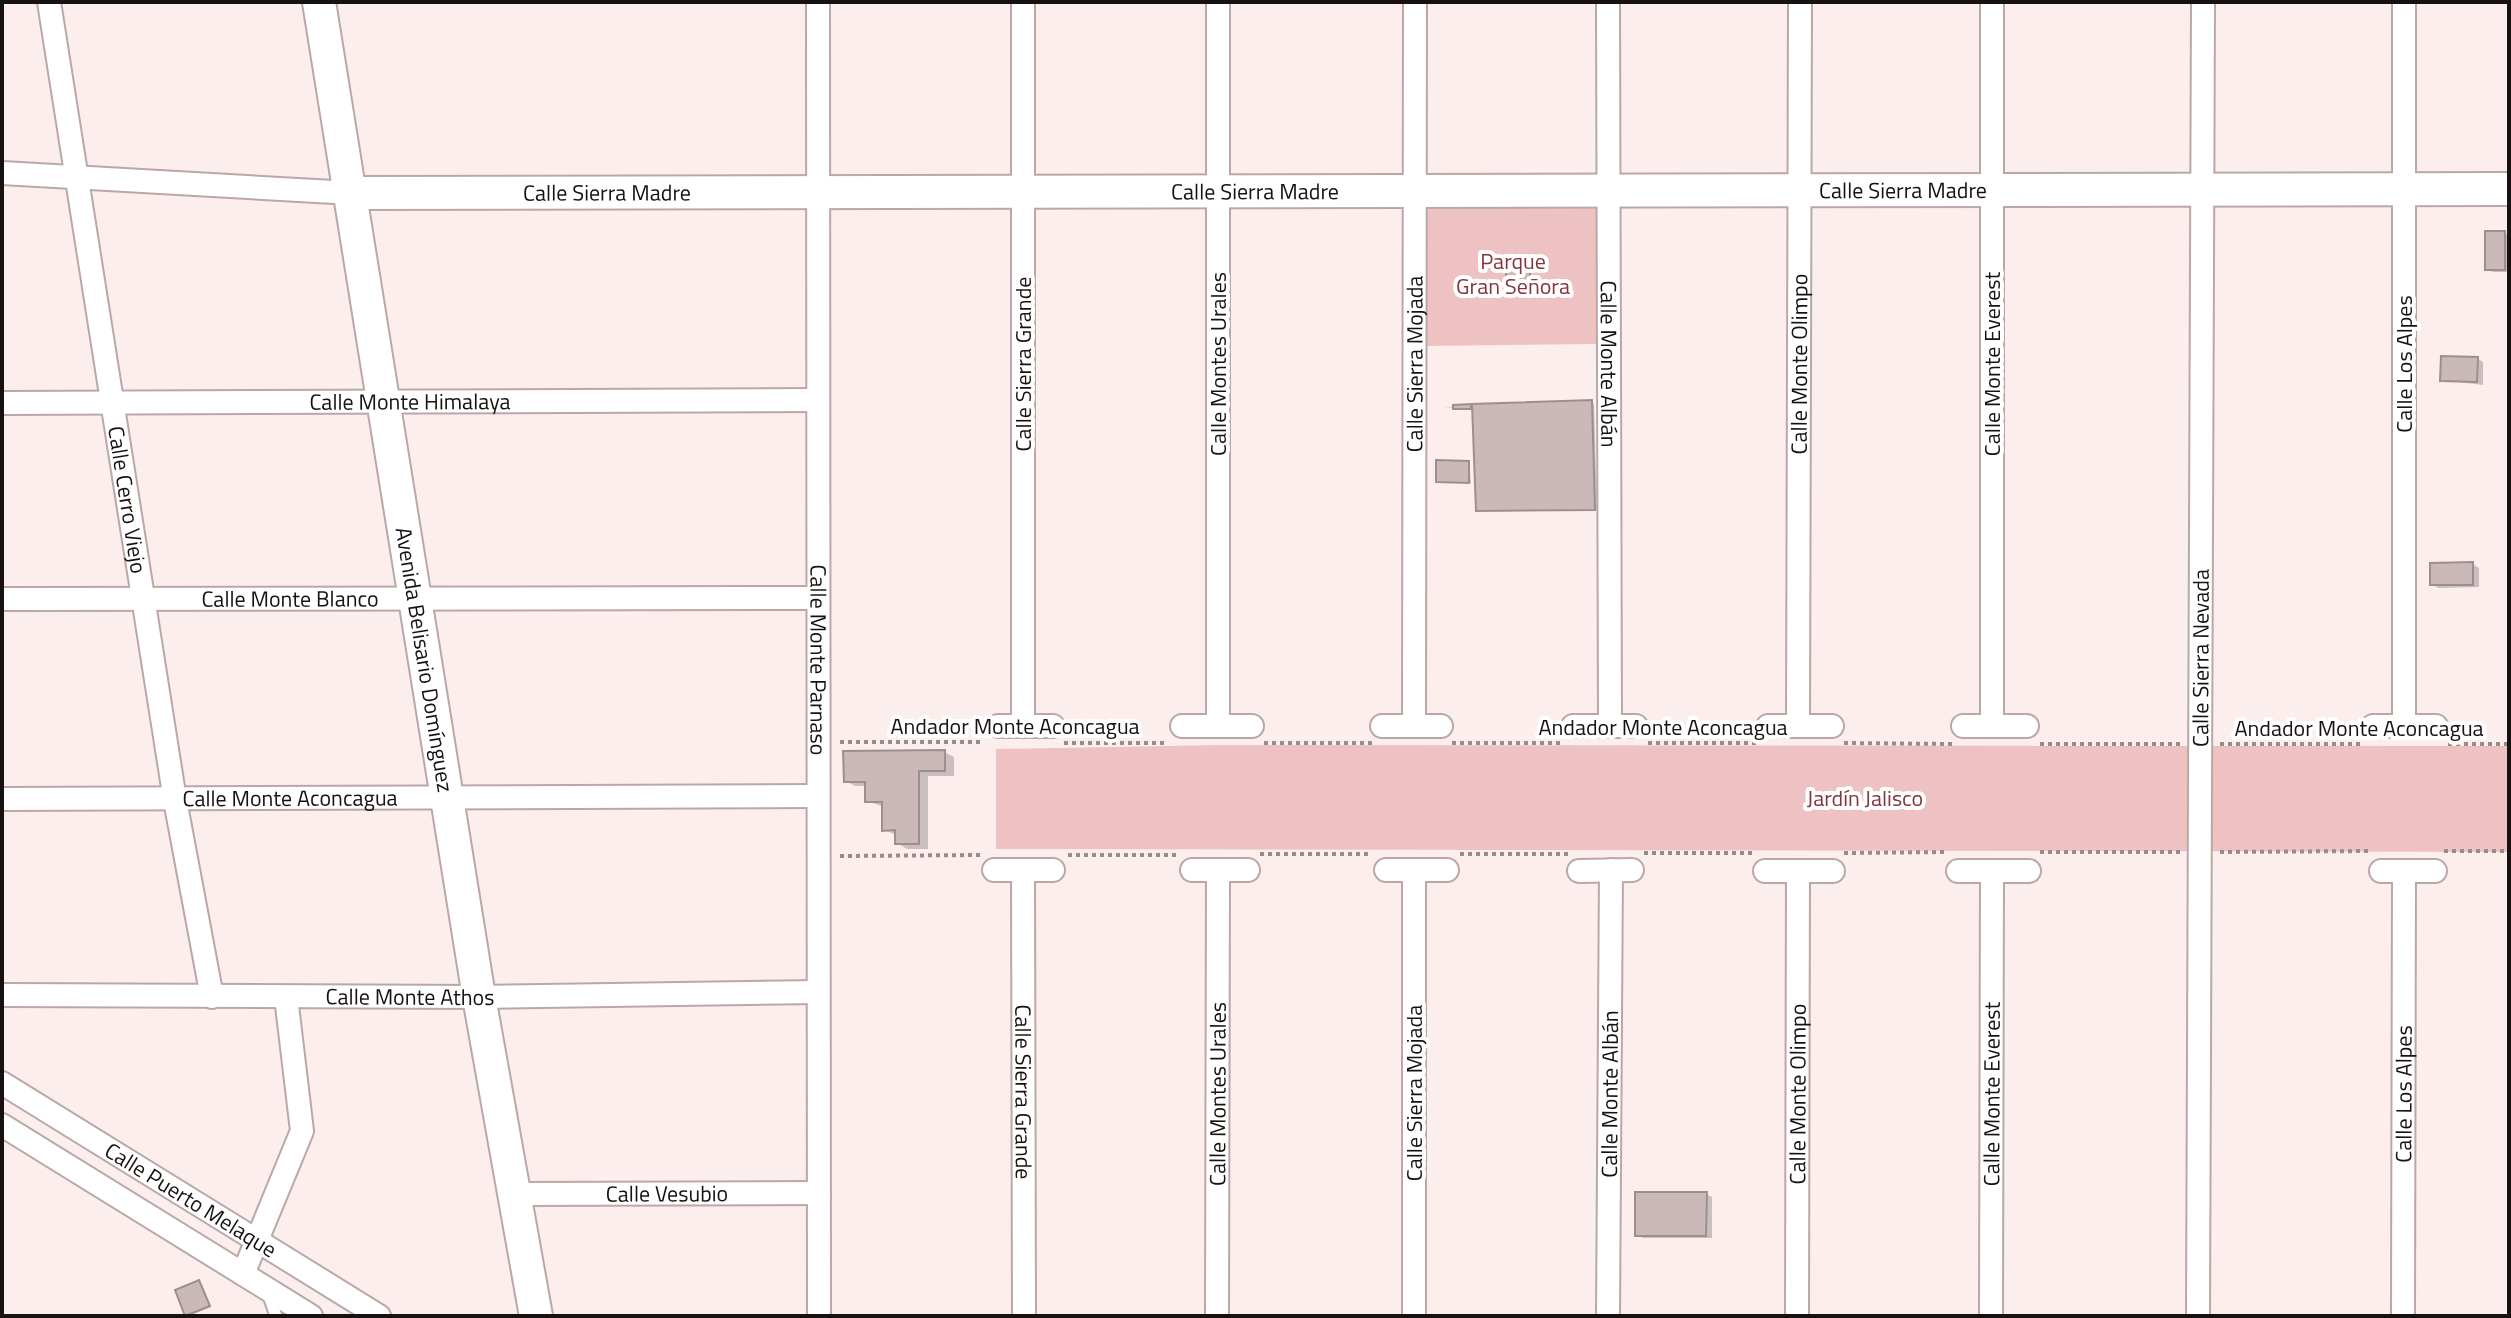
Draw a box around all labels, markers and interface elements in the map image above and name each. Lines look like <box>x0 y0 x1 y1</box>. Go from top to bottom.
street label: Calle Sierra Madre <box>1819 173 1987 207</box>
street label: Calle Sierra Madre <box>1171 174 1339 208</box>
street label: Calle Sierra Madre <box>523 175 691 210</box>
park label: Parque Gran Señora <box>1456 244 1570 303</box>
street label: Calle Montes Urales <box>1201 272 1235 456</box>
street label: Calle Monte Everest <box>1975 272 2009 456</box>
street label: Calle Monte Olimpo <box>1782 274 1816 454</box>
street label: Calle Sierra Mojada <box>1397 276 1432 452</box>
street label: Calle Sierra Grande <box>1006 277 1040 451</box>
street label: Calle Monte Albán <box>1592 280 1626 448</box>
street label: Calle Los Alpes <box>2387 295 2421 433</box>
street label: Calle Monte Himalaya <box>309 384 511 419</box>
street label: Calle Cerro Viejo <box>99 424 156 576</box>
street label: Avenida Belisario Domínguez <box>387 524 463 795</box>
street label: Calle Monte Parnaso <box>801 565 836 755</box>
street label: Calle Sierra Nevada <box>2183 569 2218 747</box>
street label: Calle Monte Blanco <box>201 582 379 616</box>
street label: Andador Monte Aconcagua <box>890 709 1140 743</box>
street label: Andador Monte Aconcagua <box>1538 710 1788 744</box>
street label: Andador Monte Aconcagua <box>2234 711 2484 745</box>
street label: Calle Monte Aconcagua <box>182 781 398 815</box>
park label: Jardín Jalisco <box>1807 781 1923 815</box>
street label: Calle Monte Athos <box>326 979 495 1014</box>
street label: Calle Monte Everest <box>1974 1001 2009 1186</box>
street label: Calle Montes Urales <box>1200 1002 1235 1186</box>
street label: Calle Sierra Grande <box>1006 1004 1041 1180</box>
street label: Calle Monte Olimpo <box>1780 1004 1815 1184</box>
street label: Calle Sierra Mojada <box>1397 1005 1431 1181</box>
street label: Calle Monte Albán <box>1592 1010 1627 1178</box>
street label: Calle Los Alpes <box>2386 1025 2421 1163</box>
street label: Calle Puerto Melaque <box>98 1134 284 1266</box>
street label: Calle Vesubio <box>606 1176 728 1211</box>

